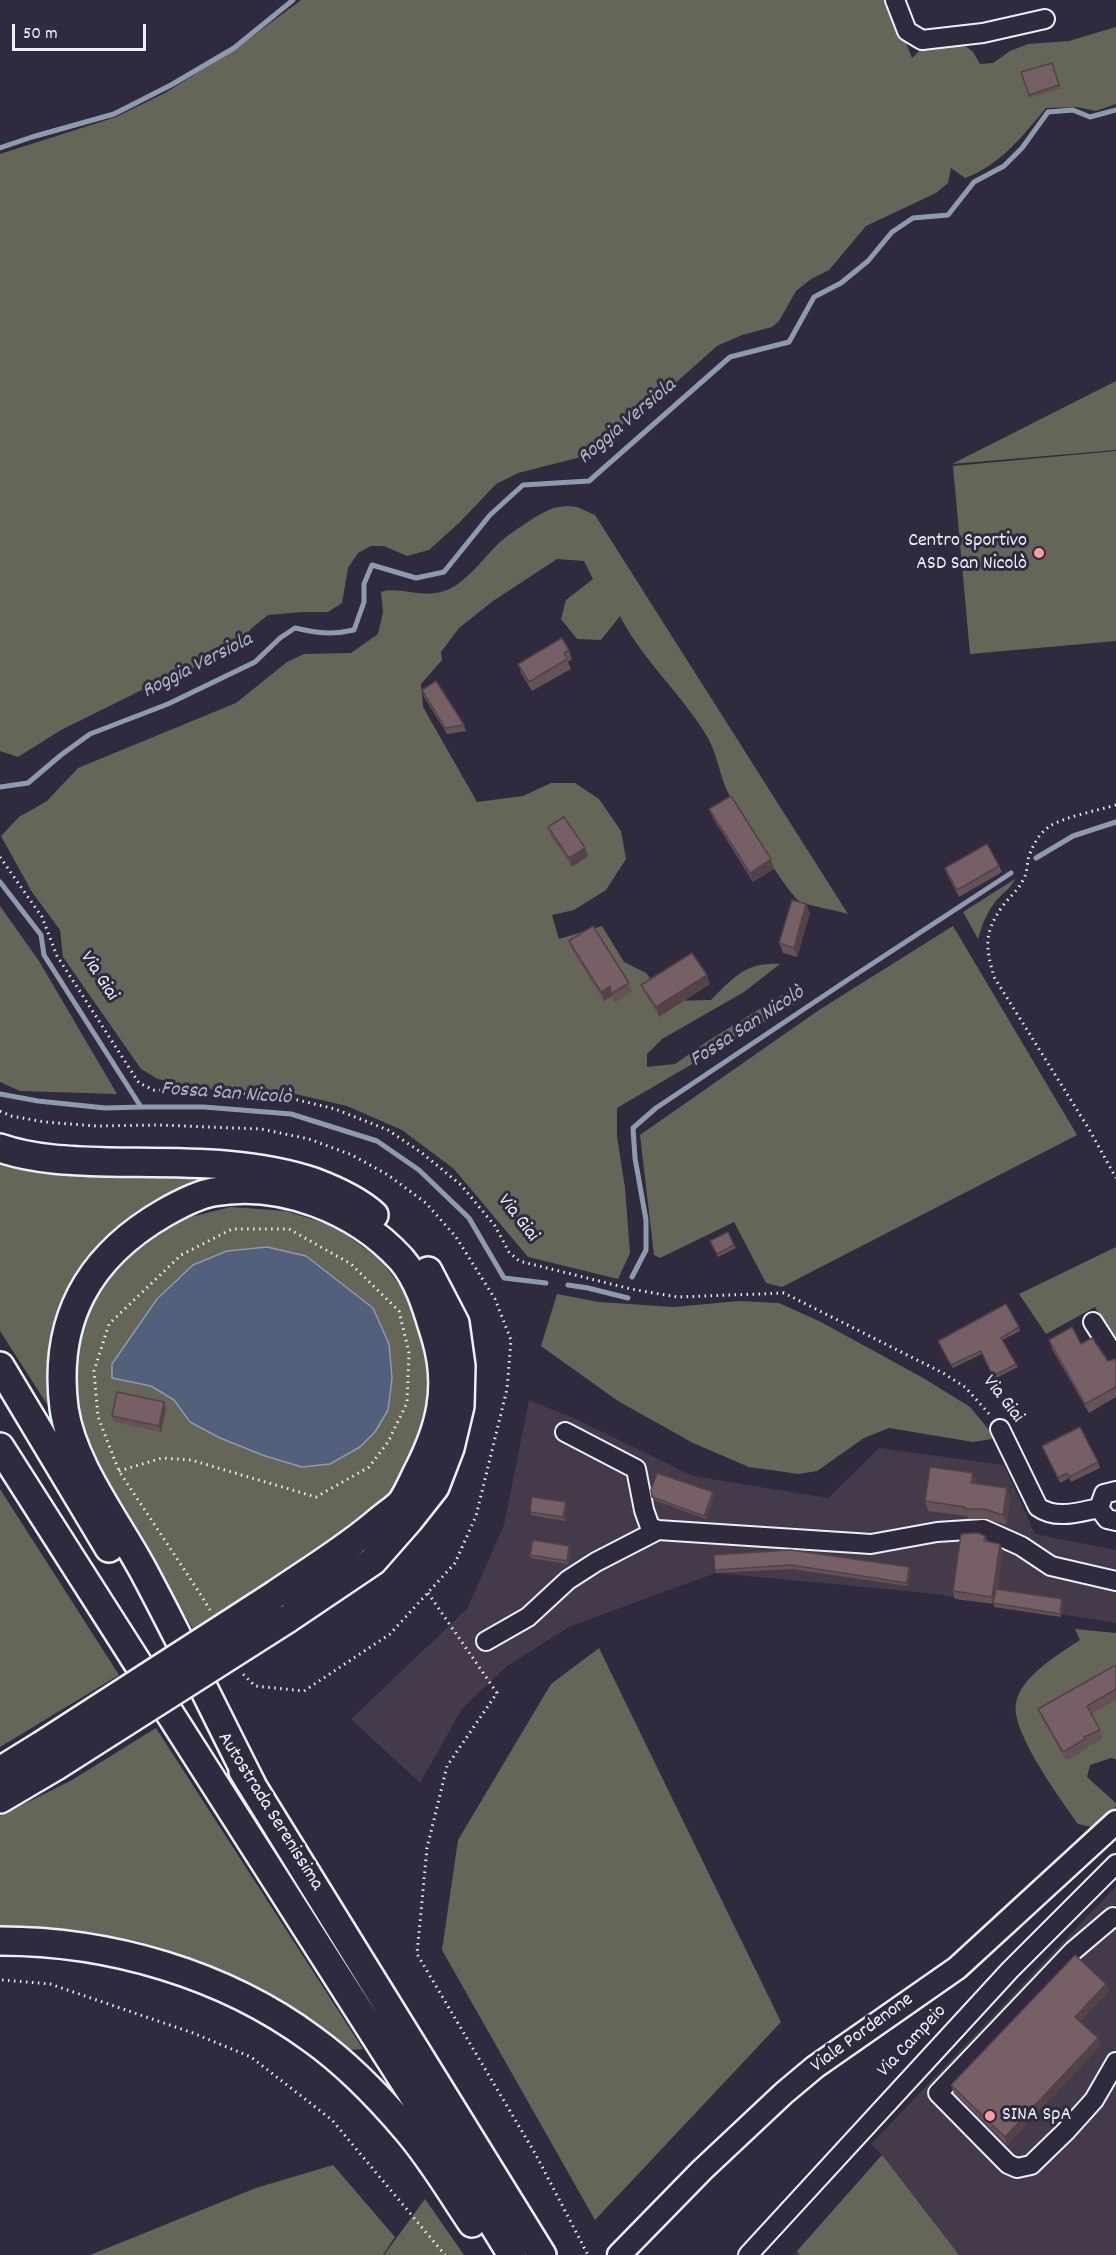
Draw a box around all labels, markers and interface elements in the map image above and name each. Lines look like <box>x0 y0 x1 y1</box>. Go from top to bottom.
scale bar <box>15 12 148 50</box>
text: 50 m <box>23 22 58 47</box>
water label: Roggia Versiola <box>574 375 682 471</box>
place label: Centro Sportivo ASD San Nicolò <box>908 530 1027 577</box>
marker: Centro Sportivo ASD San Nicolò <box>1032 546 1046 560</box>
water label: Roggia Versiola <box>139 628 257 706</box>
street label: Via Giai <box>73 948 123 1006</box>
water label: Fossa San Nicolò <box>686 982 810 1074</box>
water label: Fossa San Nicolò <box>160 1078 292 1112</box>
street label: Via Giai <box>491 1190 543 1248</box>
street label: Via Giai <box>976 1371 1028 1429</box>
street label: Autostrada Serenissima <box>211 1728 327 1896</box>
street label: Viale Pordenone <box>807 1989 919 2079</box>
street label: Via Campeio <box>873 2001 953 2083</box>
place label: SINA SpA <box>1002 2104 1071 2128</box>
marker: SINA SpA <box>983 2109 997 2123</box>

